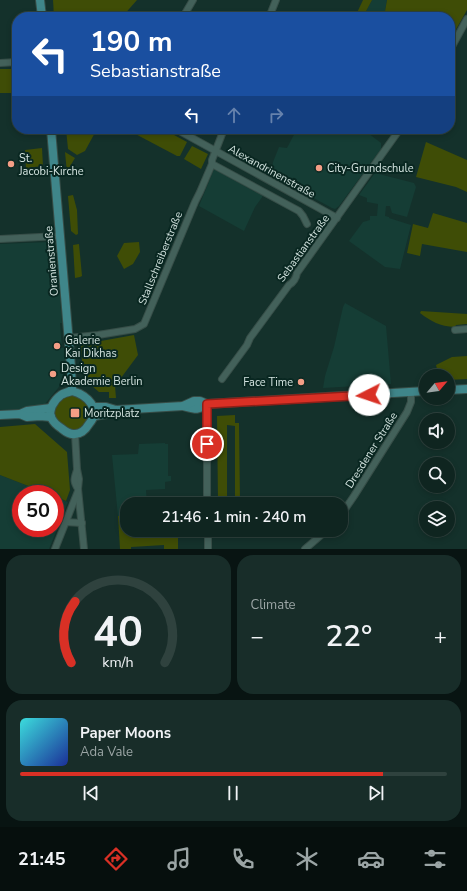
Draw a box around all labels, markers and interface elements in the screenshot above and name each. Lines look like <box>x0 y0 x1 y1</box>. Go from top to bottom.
text: 190 m <box>90 23 173 61</box>
icon: left <box>24 28 76 80</box>
text: Sebastianstraße <box>90 59 221 83</box>
icon: left <box>181 104 203 126</box>
icon: ahead <box>223 104 245 126</box>
icon: right <box>265 104 287 126</box>
street label: Alexandrinenstraße <box>225 141 318 202</box>
place label: St. Jacobi-Kirche <box>18 151 84 179</box>
marker: St. Jacobi-Kirche <box>6 159 16 169</box>
place label: City-Grundschule <box>327 161 414 176</box>
marker: City-Grundschule <box>314 163 324 173</box>
street label: Stallschreiberstraße <box>135 209 186 307</box>
street label: Sebastianstraße <box>274 211 333 285</box>
street label: Oranienstraße <box>41 225 62 297</box>
place label: Galerie Kai Dikhas <box>65 333 117 361</box>
marker: Galerie Kai Dikhas <box>52 341 62 351</box>
place label: Design Akademie Berlin <box>61 361 143 389</box>
marker: Design Akademie Berlin <box>48 369 58 379</box>
north arrow <box>419 369 455 405</box>
map controls <box>419 369 455 537</box>
position arrow <box>348 374 390 416</box>
place label: Face Time <box>243 375 293 390</box>
marker: Face Time <box>296 377 306 387</box>
place label: Moritzplatz <box>84 406 139 421</box>
marker: Moritzplatz <box>69 407 81 419</box>
street label: Dresdener Straße <box>342 409 401 491</box>
button: sound <box>419 413 455 449</box>
pin <box>190 427 224 461</box>
icon: arrive <box>196 433 218 455</box>
button: search <box>419 457 455 493</box>
speed limit sign: 50 <box>12 485 64 537</box>
button: layers <box>419 501 455 537</box>
text: 21:46 · 1 min · 240 m <box>162 507 306 527</box>
text: Climate <box>251 596 296 614</box>
text: 40 <box>93 603 143 660</box>
text: 22° <box>325 616 372 657</box>
text: − <box>251 622 264 652</box>
text: + <box>434 622 447 652</box>
text: km/h <box>103 652 134 671</box>
text: Paper Moons <box>80 723 171 743</box>
text: Ada Vale <box>80 743 133 761</box>
icon: previous <box>80 782 102 804</box>
icon: pause <box>222 782 244 804</box>
icon: next <box>365 782 387 804</box>
icon: directions <box>102 845 130 873</box>
icon: music <box>165 845 193 873</box>
icon: phone <box>229 845 257 873</box>
icon: climate <box>293 845 321 873</box>
icon: car <box>357 845 385 873</box>
icon: filters <box>421 845 449 873</box>
text: 21:45 <box>18 847 66 871</box>

